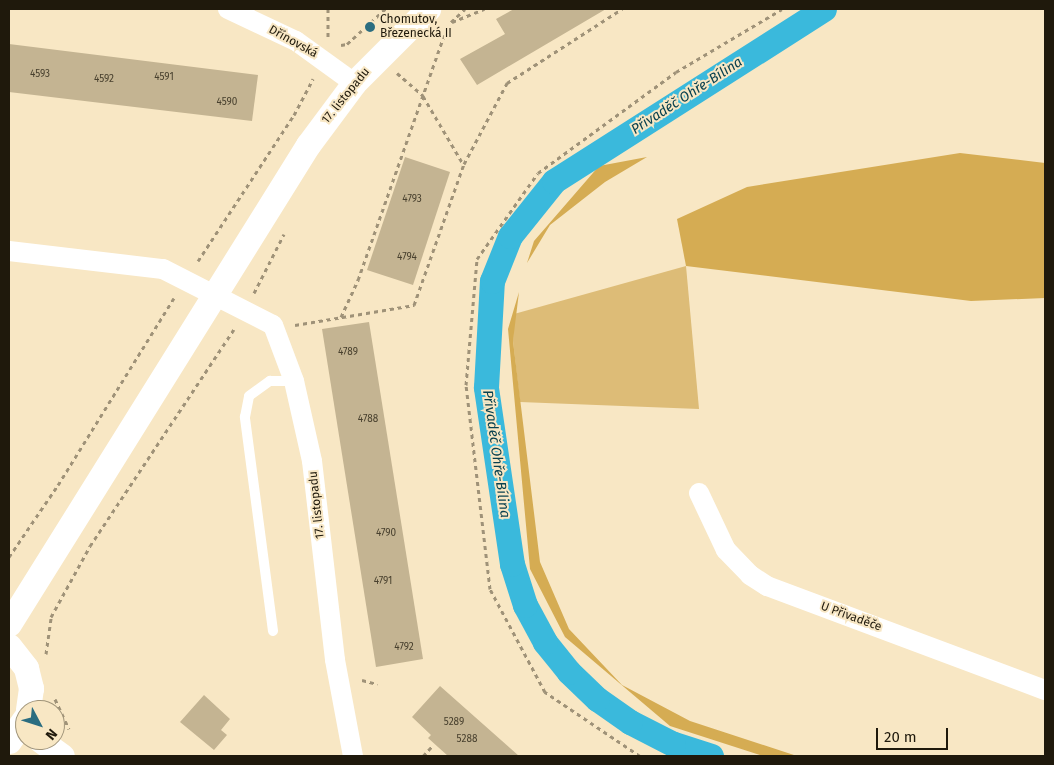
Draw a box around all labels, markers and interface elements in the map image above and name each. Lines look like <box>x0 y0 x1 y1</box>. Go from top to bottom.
place label: Chomutov, Březenecká II <box>380 13 452 41</box>
marker: Chomutov, Březenecká II <box>364 21 376 33</box>
street label: Dřínovská <box>266 23 320 61</box>
water label: Přivaděč Ohře-Bílina <box>628 54 746 138</box>
street label: 17. listopadu <box>319 65 373 127</box>
house number: 4593 <box>30 69 50 81</box>
house number: 4591 <box>154 72 174 84</box>
house number: 4592 <box>94 74 114 86</box>
house number: 4590 <box>217 97 237 109</box>
house number: 4793 <box>402 194 422 206</box>
house number: 4794 <box>397 252 417 264</box>
house number: 4789 <box>338 347 358 359</box>
water label: Přivaděč Ohře-Bílina <box>479 389 513 519</box>
house number: 4788 <box>358 414 378 426</box>
street label: 17. listopadu <box>306 470 328 540</box>
house number: 4790 <box>376 528 396 540</box>
house number: 4791 <box>374 576 392 588</box>
street label: U Přivaděče <box>819 599 883 635</box>
house number: 4792 <box>394 642 414 654</box>
north arrow <box>15 700 65 750</box>
house number: 5289 <box>444 717 464 729</box>
scale bar <box>879 718 952 750</box>
text: N <box>42 725 61 743</box>
text: 20 m <box>884 728 917 746</box>
house number: 5288 <box>457 734 477 746</box>

